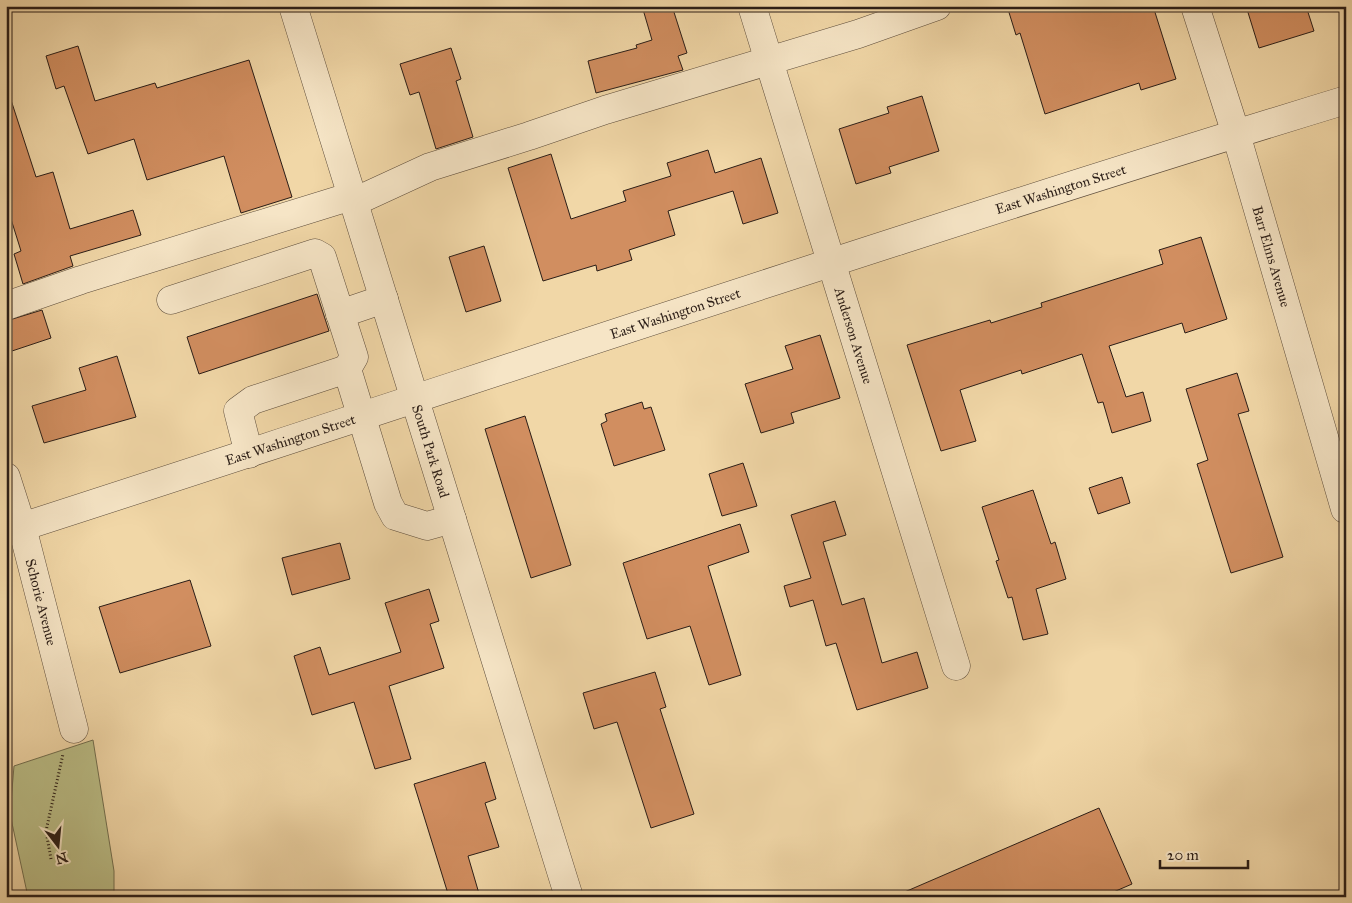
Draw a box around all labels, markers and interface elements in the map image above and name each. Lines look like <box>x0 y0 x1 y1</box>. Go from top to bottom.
street label: East Washington Street <box>993 161 1128 218</box>
street label: Barr Elms Avenue <box>1248 204 1294 309</box>
street label: Anderson Avenue <box>830 284 876 386</box>
street label: East Washington Street <box>608 285 743 343</box>
street label: South Park Road <box>408 403 453 500</box>
street label: East Washington Street <box>223 411 358 469</box>
street label: Schorie Avenue <box>22 557 60 647</box>
north arrow <box>32 820 82 870</box>
scale bar <box>1160 838 1247 870</box>
text: 20 m <box>1167 846 1199 864</box>
text: N <box>53 848 69 868</box>

